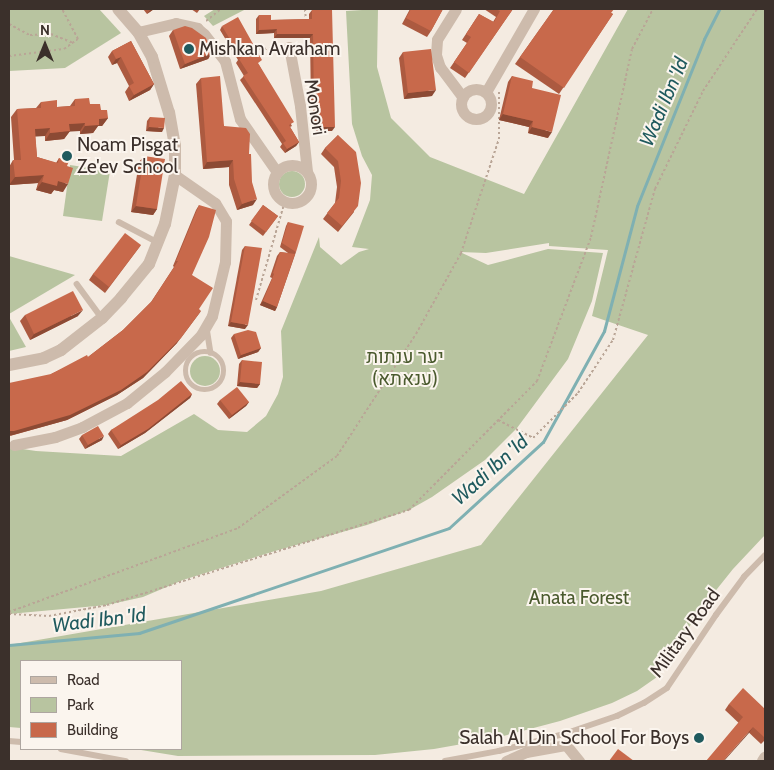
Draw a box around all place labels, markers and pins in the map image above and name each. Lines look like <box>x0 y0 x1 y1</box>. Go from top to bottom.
place label: Mishkan Avraham <box>199 38 340 60</box>
marker: Mishkan Avraham <box>183 43 195 55</box>
place label: Noam Pisgat Ze'ev School <box>77 134 178 178</box>
marker: Noam Pisgat Ze'ev School <box>61 150 73 162</box>
place label: Salah Al Din School For Boys <box>459 727 689 749</box>
marker: Salah Al Din School For Boys <box>693 732 705 744</box>

